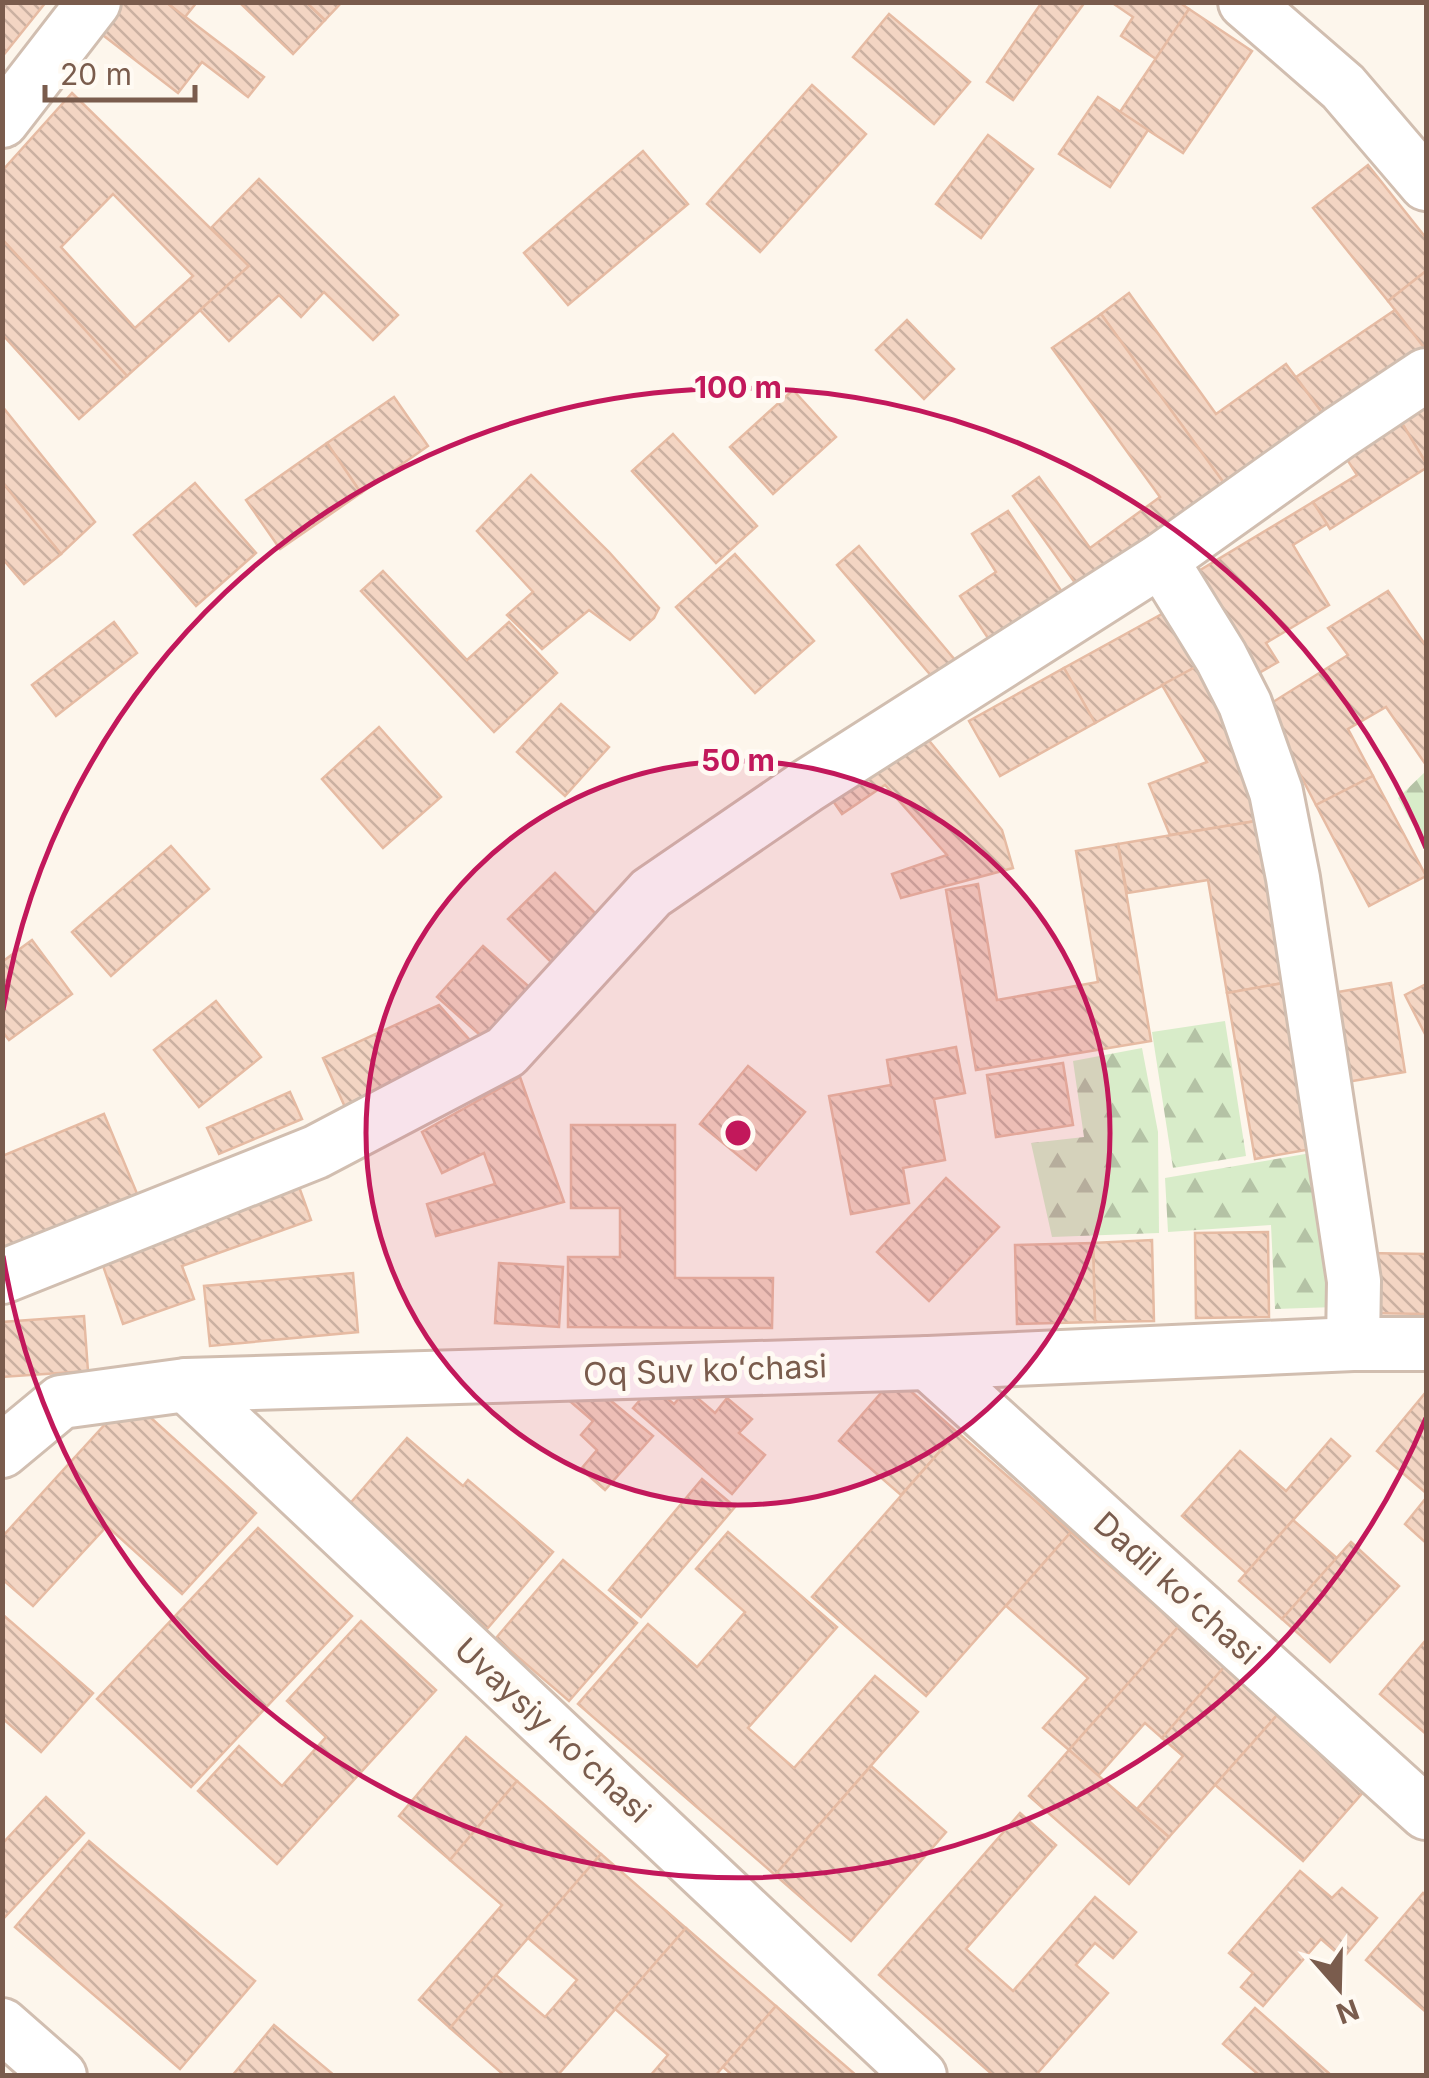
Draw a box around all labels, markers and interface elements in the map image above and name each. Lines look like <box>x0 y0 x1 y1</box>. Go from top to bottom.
scale bar <box>45 40 195 102</box>
text: 20 m <box>60 56 132 92</box>
text: 100 m <box>694 369 782 405</box>
text: 50 m <box>701 742 775 778</box>
centre of rings <box>720 1115 756 1151</box>
street label: Oq Suv koʻchasi <box>582 1346 828 1394</box>
street label: Dadil koʻchasi <box>1086 1503 1268 1673</box>
street label: Uvaysiy koʻchasi <box>447 1629 659 1831</box>
north arrow <box>1289 1938 1389 2038</box>
text: N <box>1332 1992 1363 2031</box>

